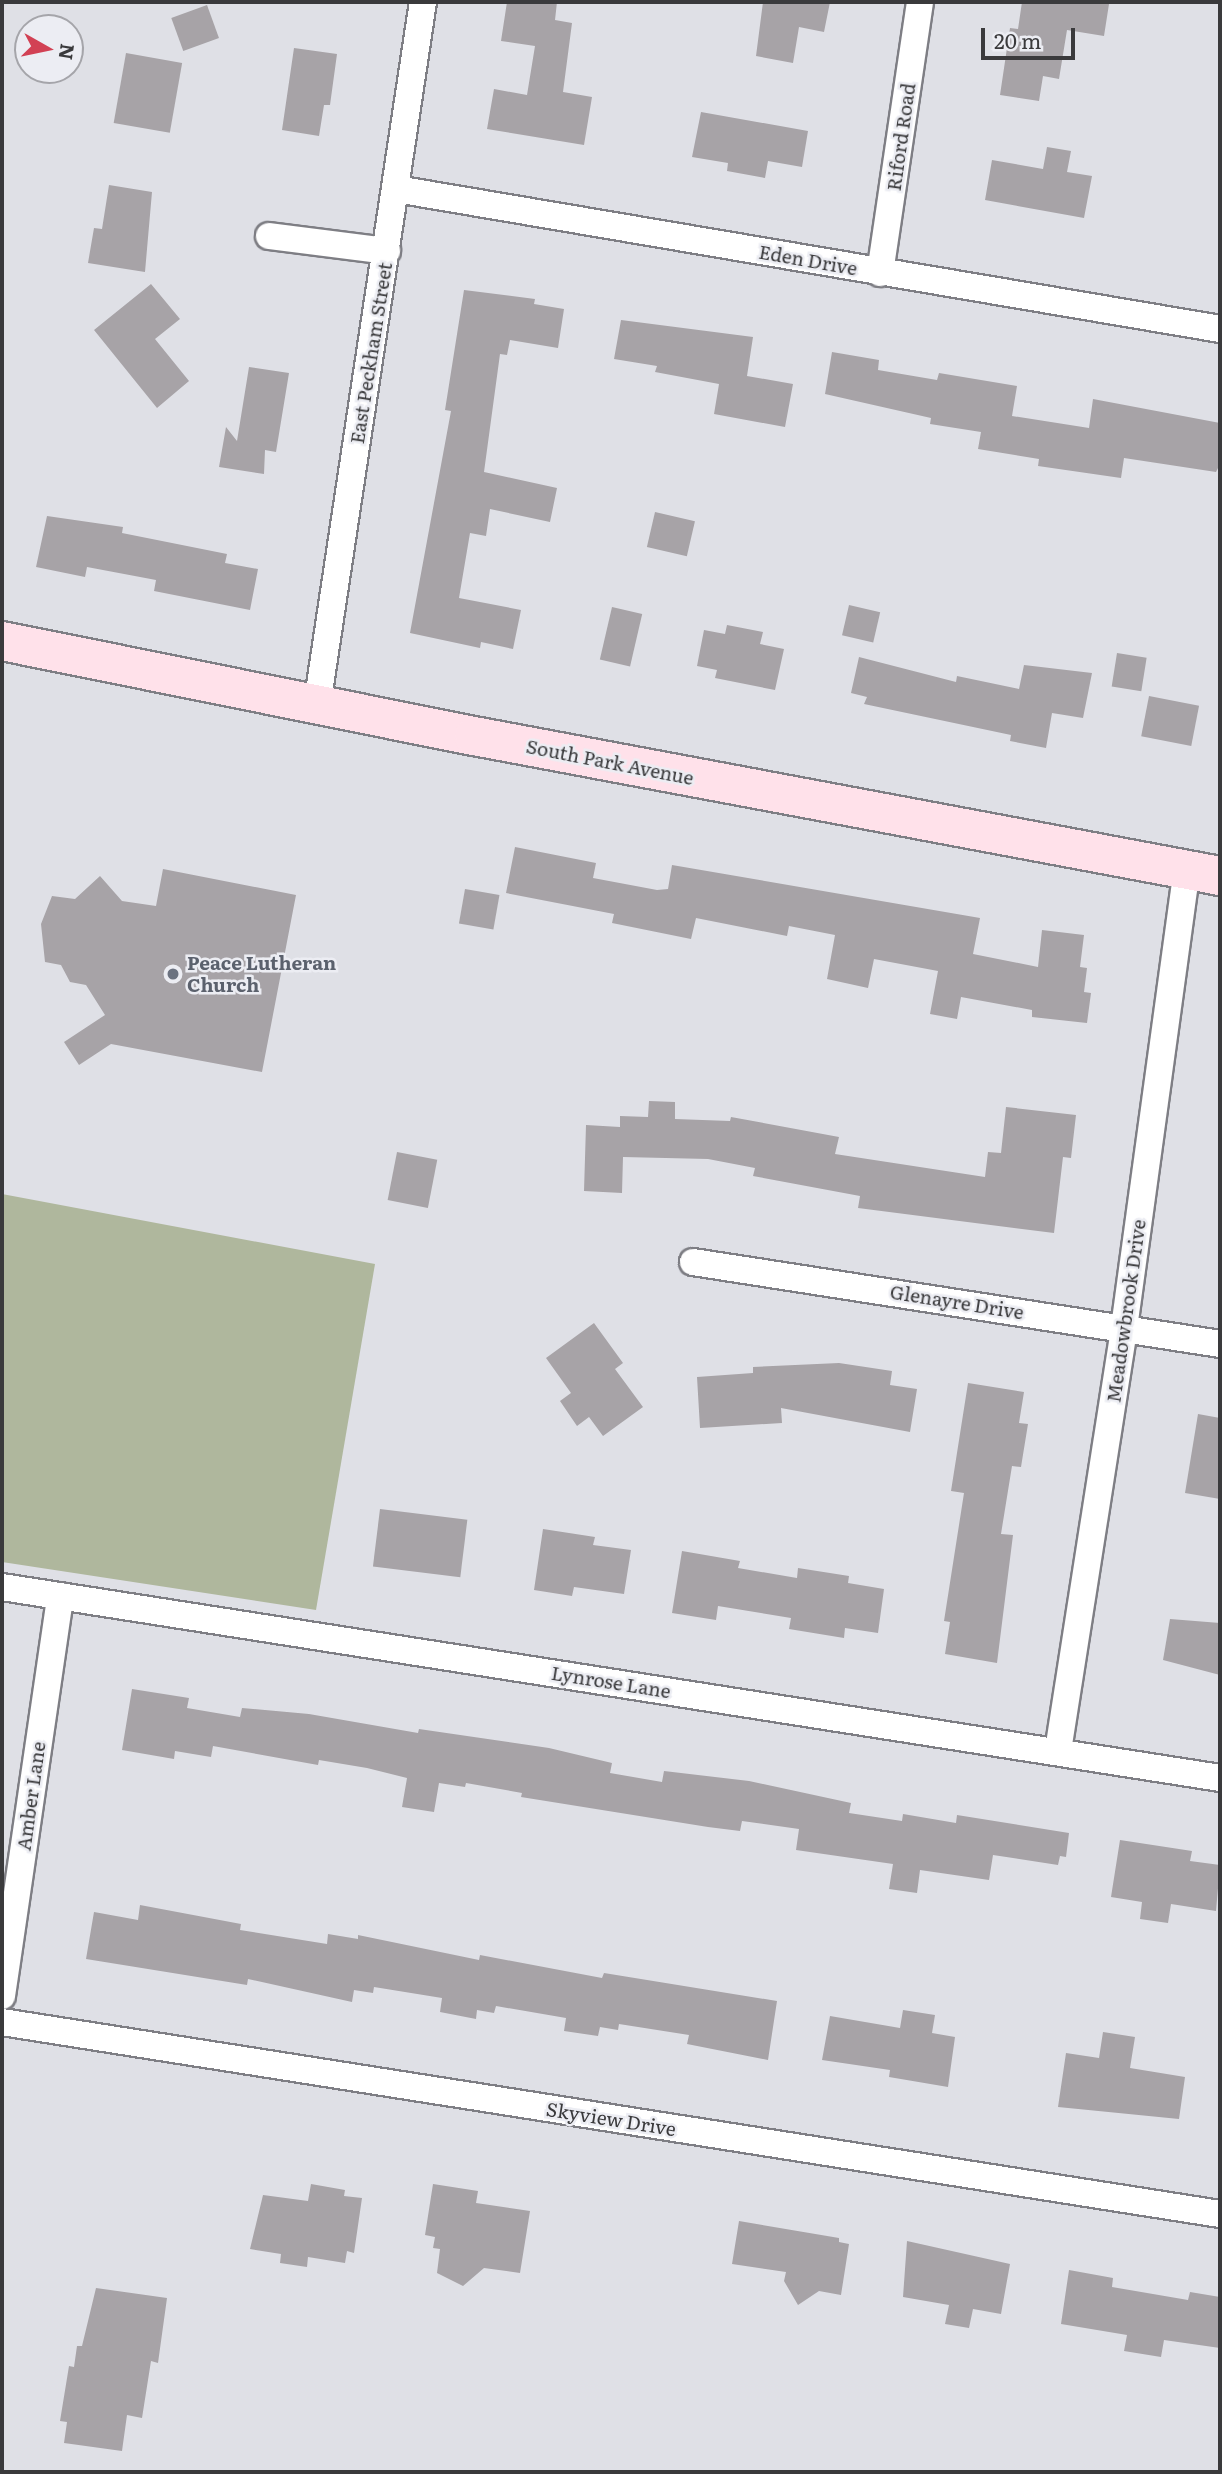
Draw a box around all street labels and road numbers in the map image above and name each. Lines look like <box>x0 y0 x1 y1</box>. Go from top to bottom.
street label: Riford Road <box>882 82 920 192</box>
street label: Eden Drive <box>757 240 859 280</box>
street label: East Peckham Street <box>345 261 397 445</box>
street label: South Park Avenue <box>524 735 696 789</box>
street label: Meadowbrook Drive <box>1102 1218 1150 1404</box>
street label: Glenayre Drive <box>888 1280 1026 1324</box>
street label: Lynrose Lane <box>550 1661 672 1703</box>
street label: Amber Lane <box>12 1740 50 1852</box>
street label: Skyview Drive <box>544 2097 678 2141</box>

